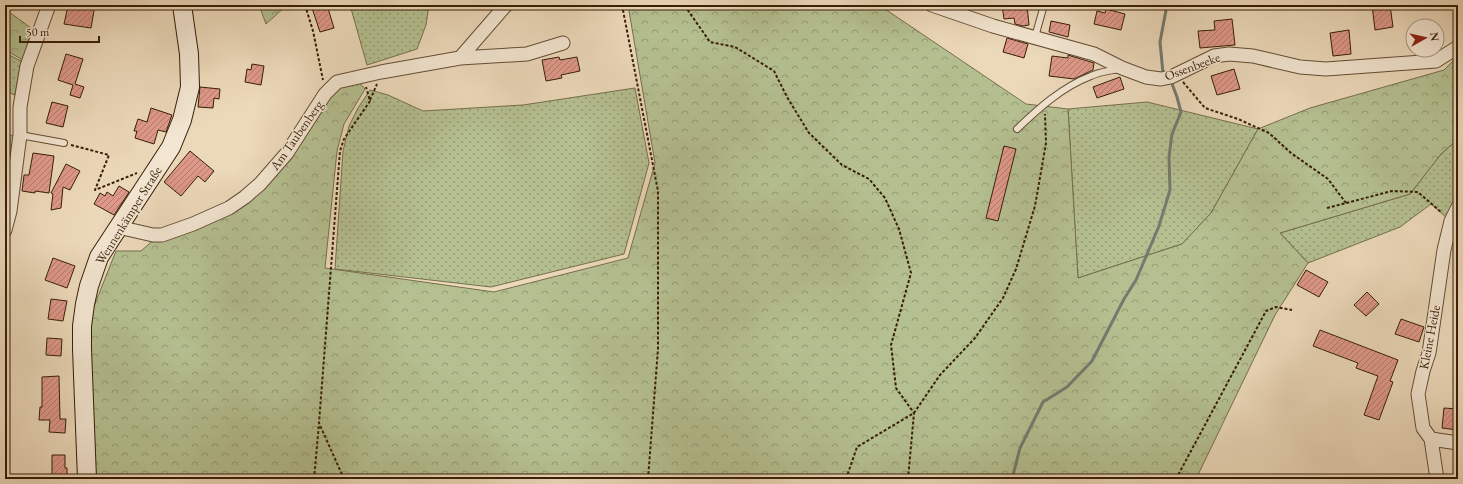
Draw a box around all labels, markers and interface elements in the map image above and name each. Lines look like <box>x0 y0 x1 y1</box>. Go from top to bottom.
scale bar <box>20 18 99 44</box>
north arrow <box>1405 18 1445 58</box>
text: 50 m <box>26 24 50 40</box>
text: N <box>1427 31 1442 42</box>
street label: Ossenbeeke <box>1162 49 1222 84</box>
street label: Am Taubenberg <box>266 97 327 174</box>
street label: Wennenkämper Straße <box>91 163 166 268</box>
street label: Kleine Heide <box>1415 303 1444 371</box>

